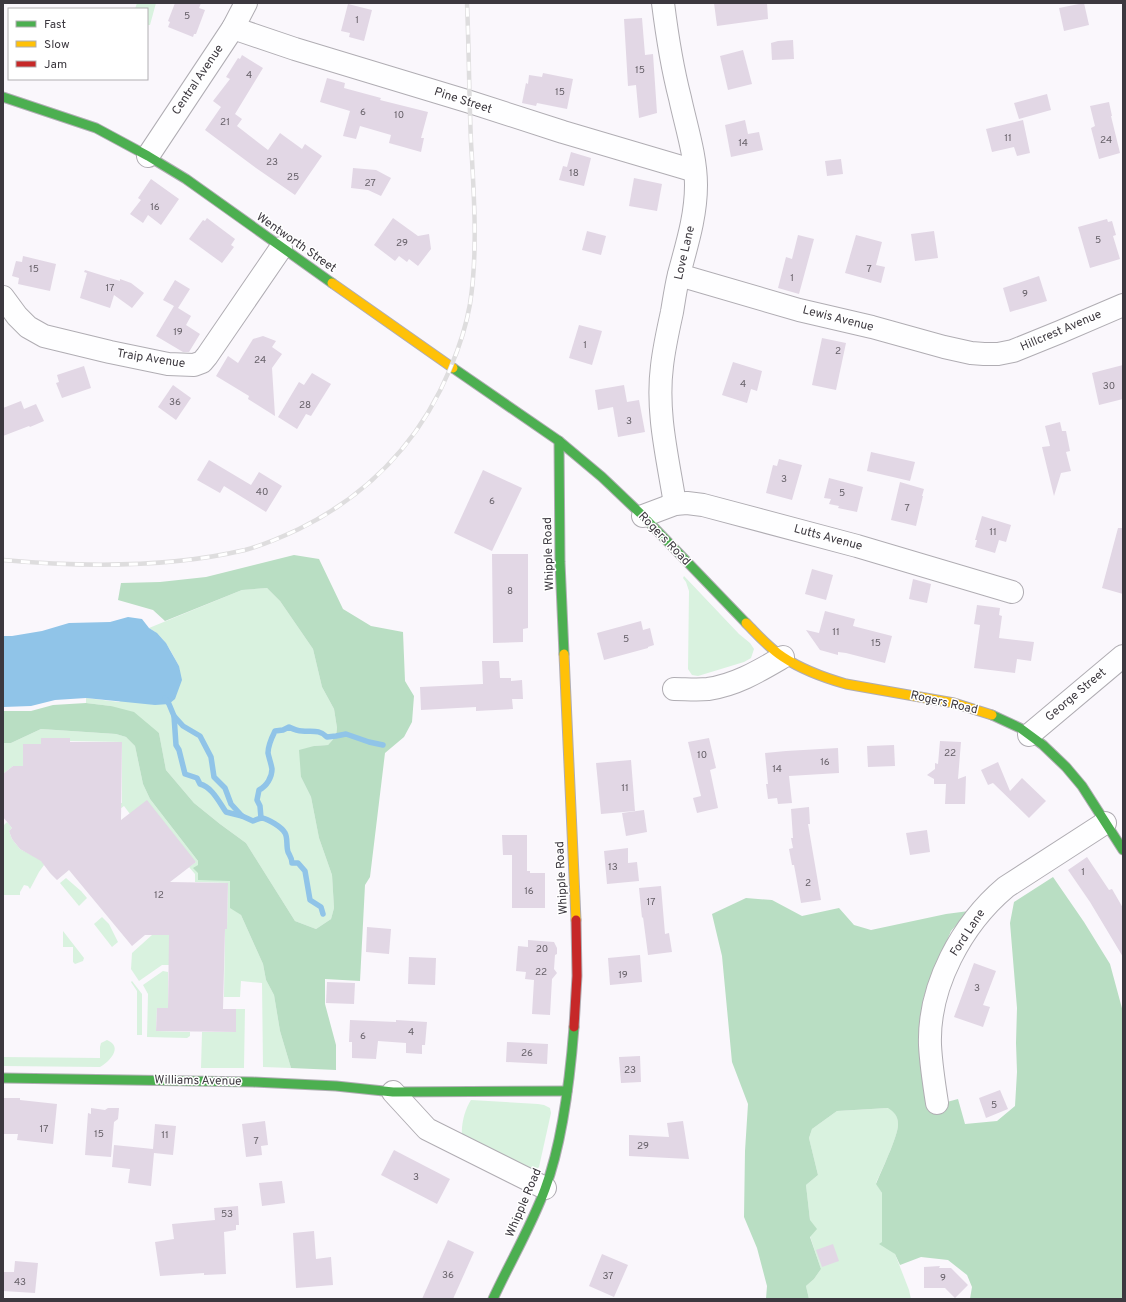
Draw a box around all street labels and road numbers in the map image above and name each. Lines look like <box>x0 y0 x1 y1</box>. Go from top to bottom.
street label: Central Avenue <box>169 42 227 118</box>
street label: Pine Street <box>432 84 494 118</box>
street label: Wentworth Street <box>253 209 339 277</box>
street label: Love Lane <box>671 224 699 282</box>
street label: Lewis Avenue <box>801 302 875 336</box>
street label: Hillcrest Avenue <box>1018 307 1104 355</box>
street label: Traip Avenue <box>116 346 186 372</box>
street label: Rogers Road <box>634 509 694 569</box>
street label: Whipple Road <box>540 517 558 591</box>
street label: Lutts Avenue <box>792 521 864 555</box>
street label: George Street <box>1042 665 1110 725</box>
street label: Rogers Road <box>909 687 979 719</box>
street label: Whipple Road <box>552 841 572 915</box>
street label: Ford Lane <box>947 906 989 960</box>
street label: Williams Avenue <box>154 1072 242 1090</box>
street label: Whipple Road <box>502 1166 546 1240</box>

